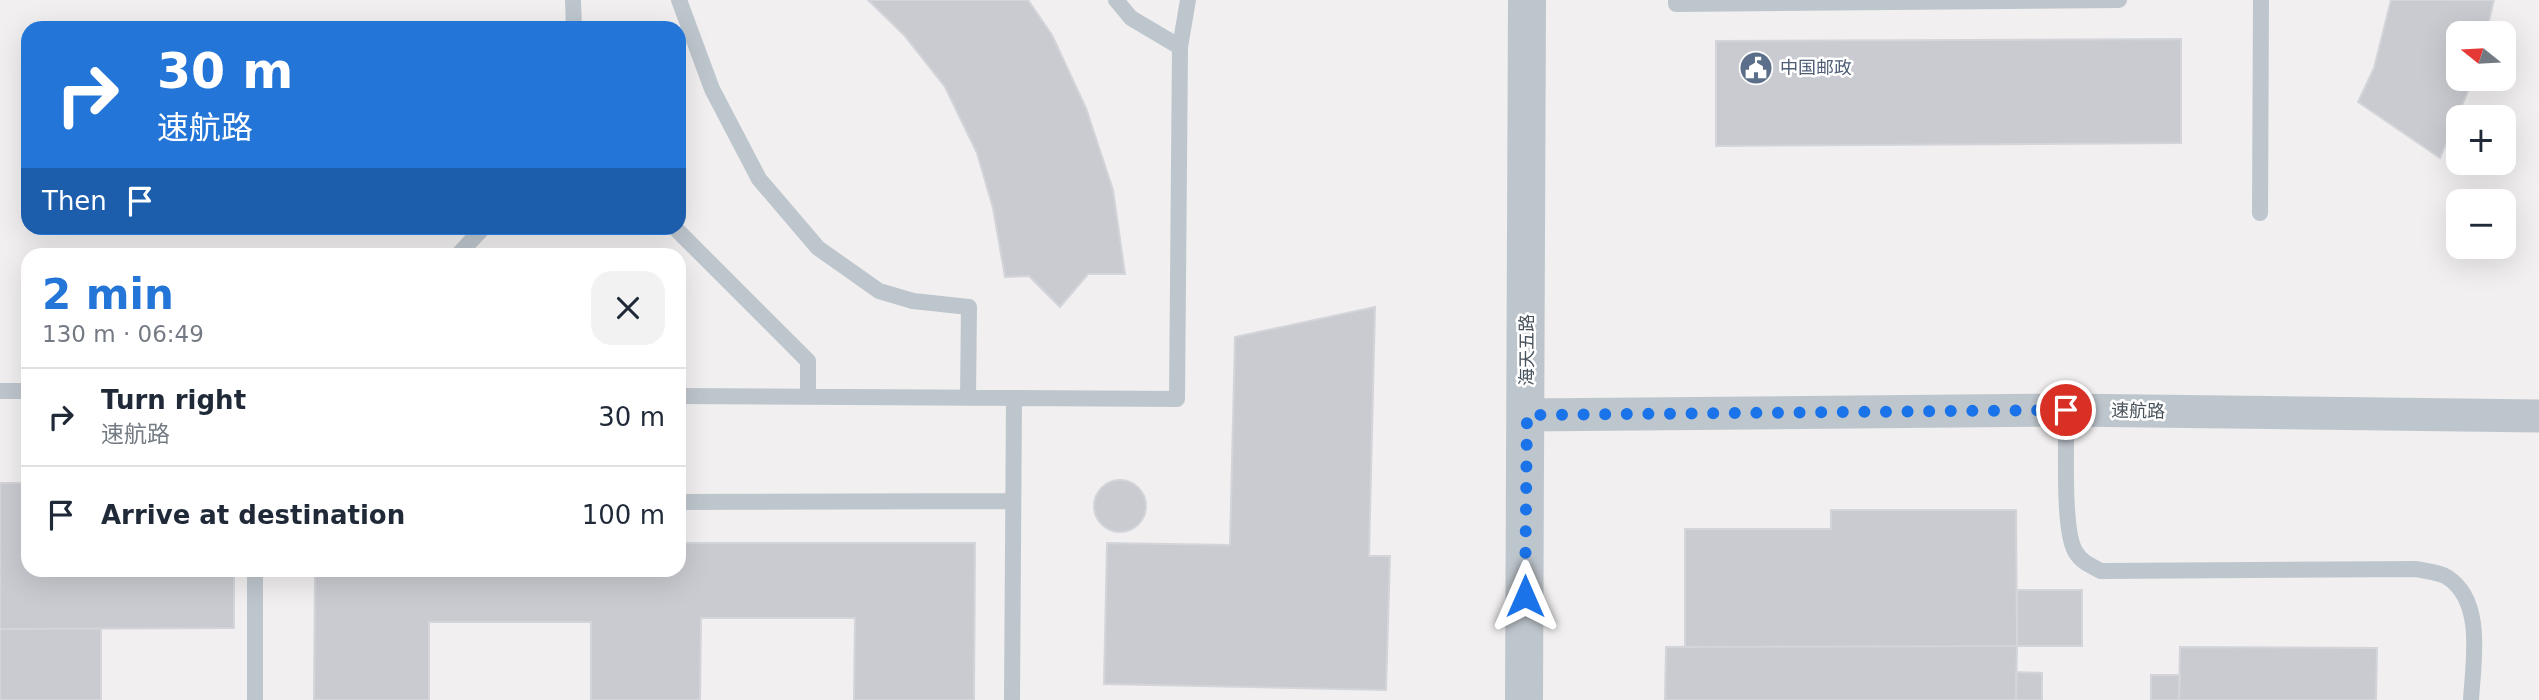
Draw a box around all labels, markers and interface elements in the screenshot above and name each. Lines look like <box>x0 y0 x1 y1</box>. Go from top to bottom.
north arrow <box>2446 21 2516 91</box>
map controls <box>2446 21 2516 259</box>
text: 30 m <box>157 43 293 100</box>
icon: right <box>42 49 133 140</box>
public building icon: 中国邮政 <box>1737 49 1775 87</box>
place label: 中国邮政 <box>1780 57 1852 78</box>
button: + <box>2446 105 2516 175</box>
text: 速航路 <box>157 109 253 147</box>
icon: arrive <box>121 182 159 220</box>
text: Then <box>42 186 107 216</box>
button: − <box>2446 189 2516 259</box>
text: 2 min <box>42 270 174 319</box>
button: close <box>591 271 665 345</box>
street label: 海天五路 <box>1516 314 1537 386</box>
text: 130 m · 06:49 <box>42 321 204 347</box>
pin <box>2036 380 2096 440</box>
text: Turn right <box>101 385 246 415</box>
icon: arrive <box>2047 391 2085 429</box>
icon: right <box>42 398 80 436</box>
street label: 速航路 <box>2111 400 2165 421</box>
text: 30 m <box>598 402 665 432</box>
text: 速航路 <box>101 421 170 447</box>
icon: arrive <box>42 496 80 534</box>
text: Arrive at destination <box>101 500 405 530</box>
text: 100 m <box>582 500 665 530</box>
position arrow <box>1488 559 1562 633</box>

